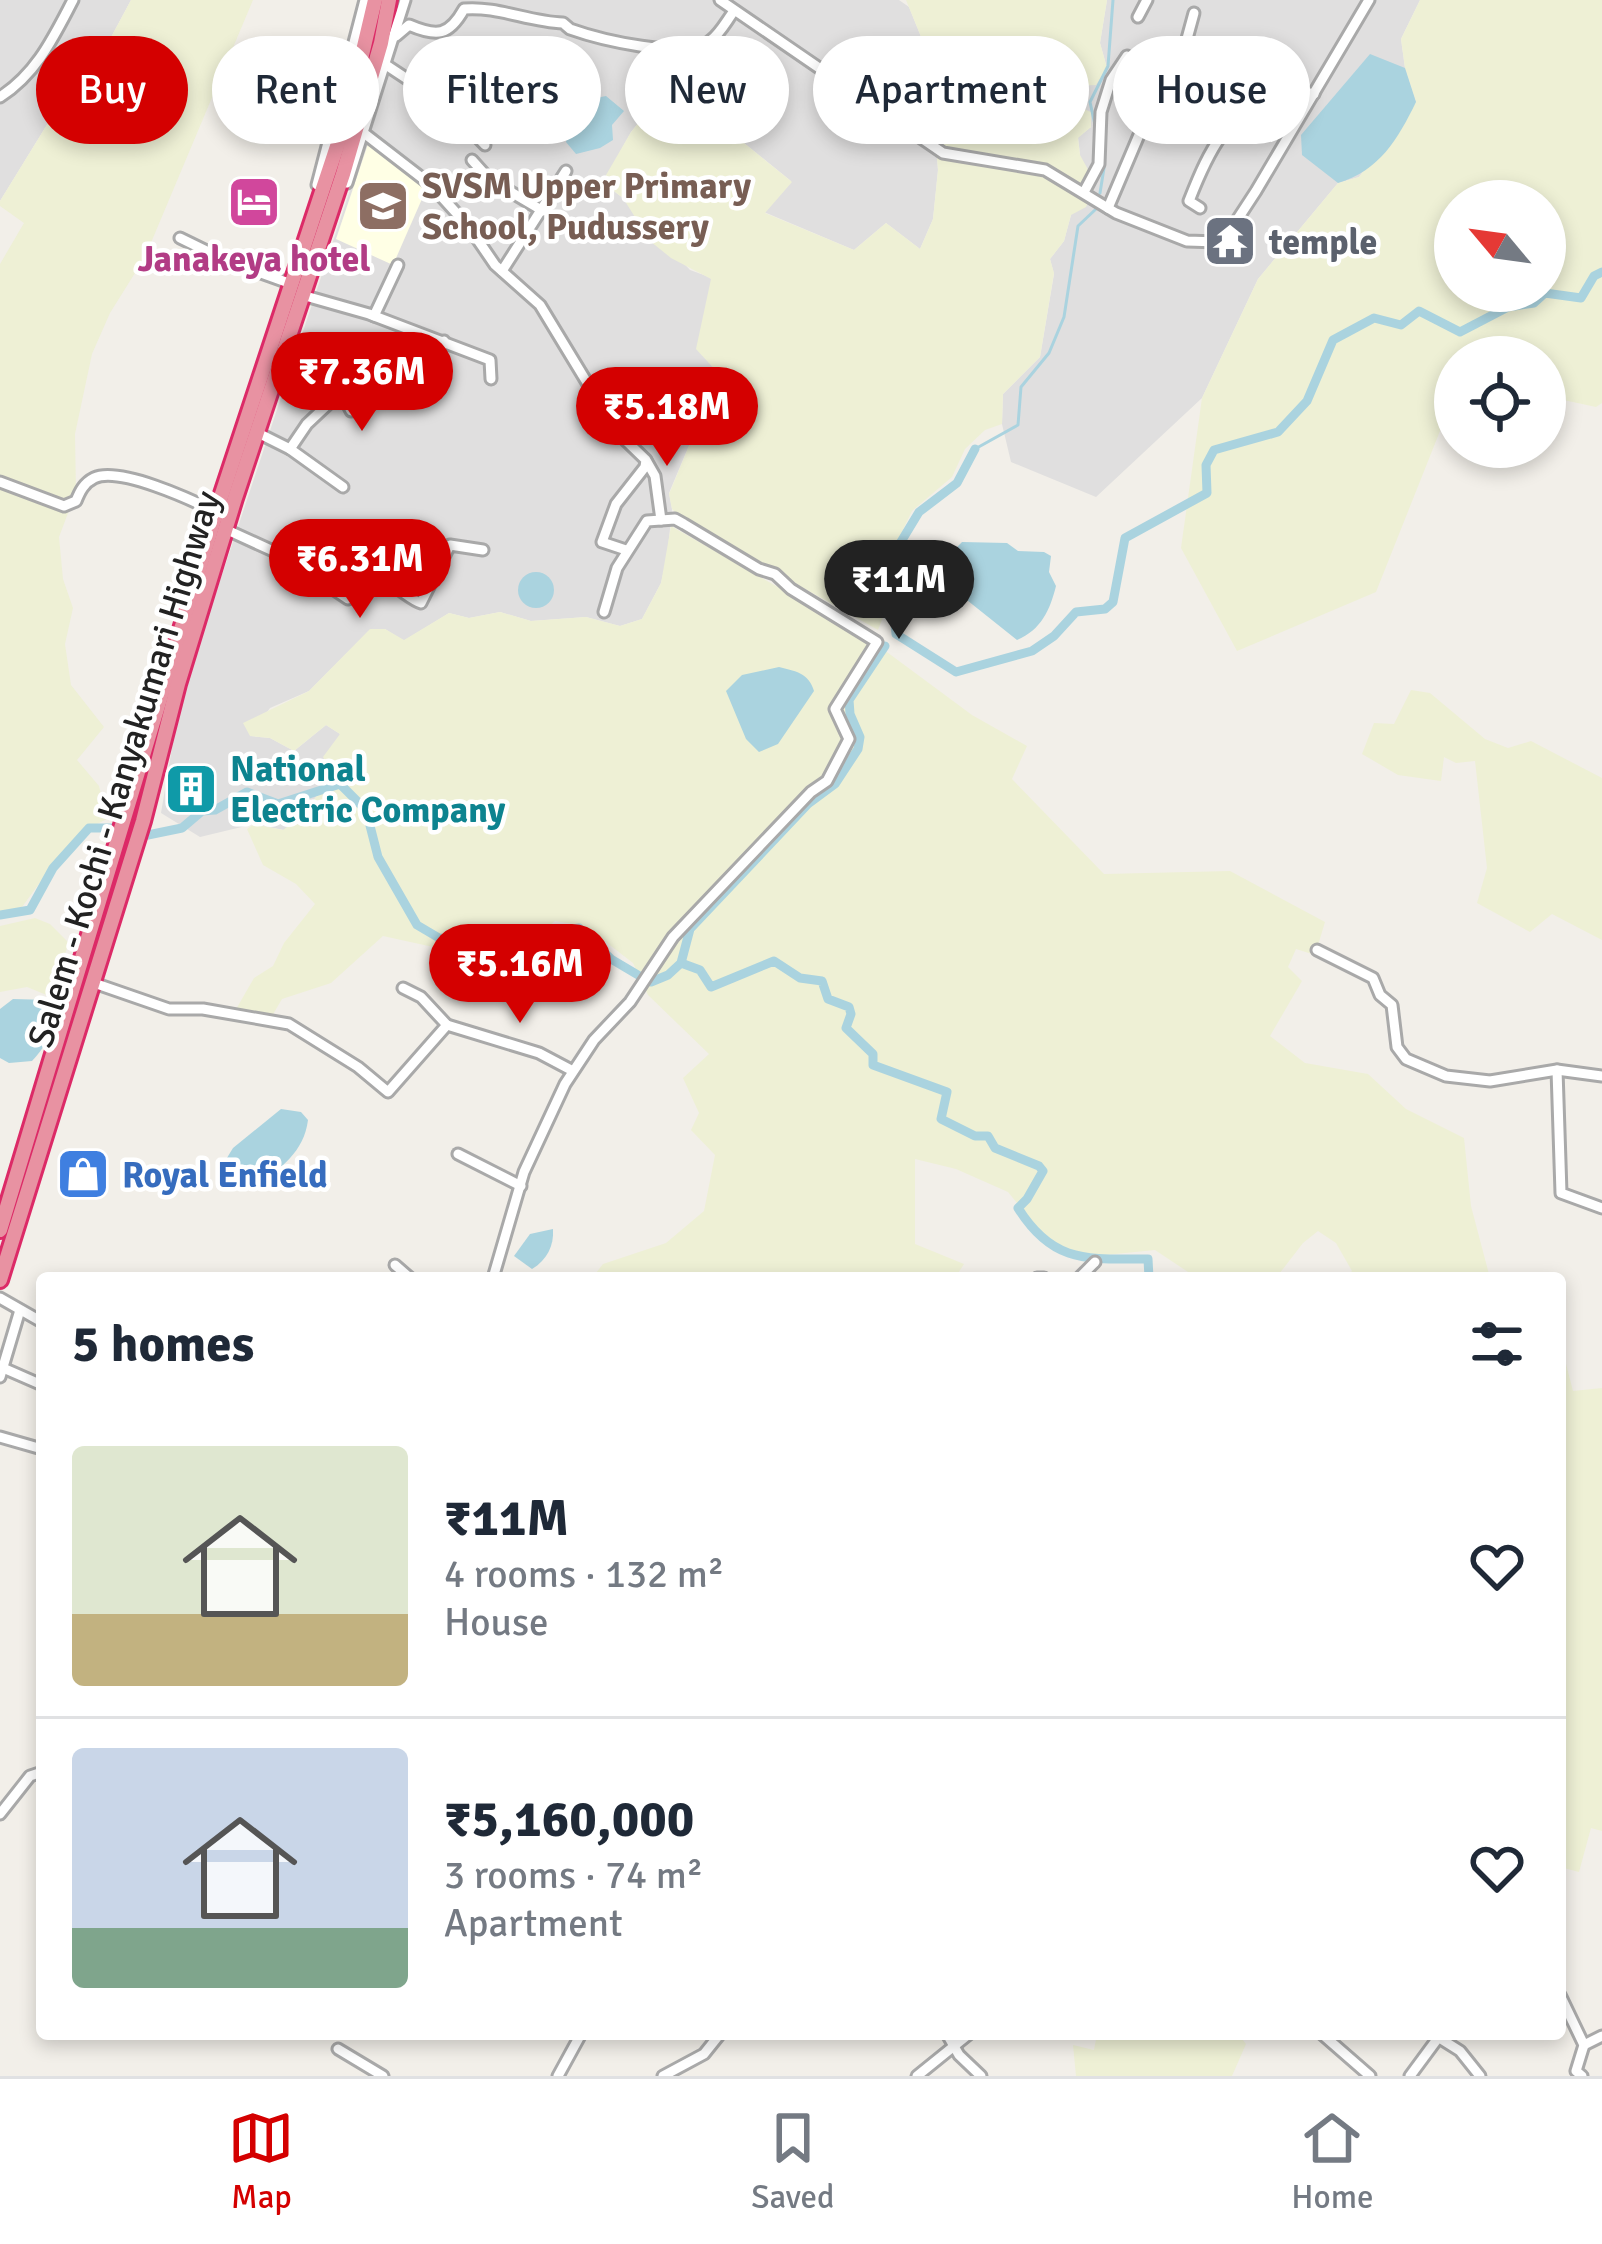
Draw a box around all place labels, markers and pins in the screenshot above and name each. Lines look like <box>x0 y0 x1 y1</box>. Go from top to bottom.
place label: SVSM Upper Primary School, Pudussery <box>422 164 751 250</box>
hotel icon: Janakeya hotel <box>226 174 282 230</box>
school or university icon: SVSM Upper Primary School, Pudussery <box>355 178 411 234</box>
temple icon: temple <box>1202 213 1258 269</box>
place label: temple <box>1268 220 1377 265</box>
place label: Janakeya hotel <box>137 237 371 282</box>
pin: ₹7.36M <box>264 332 460 434</box>
pin: ₹5.18M <box>569 367 765 469</box>
pin: ₹6.31M <box>262 519 458 621</box>
pin: ₹11M <box>828 540 970 642</box>
place label: National Electric Company <box>230 747 505 833</box>
building icon: National Electric Company <box>163 761 219 817</box>
pin: ₹5.16M <box>422 924 618 1026</box>
shop icon: Royal Enfield <box>55 1146 111 1202</box>
place label: Royal Enfield <box>122 1153 328 1198</box>

